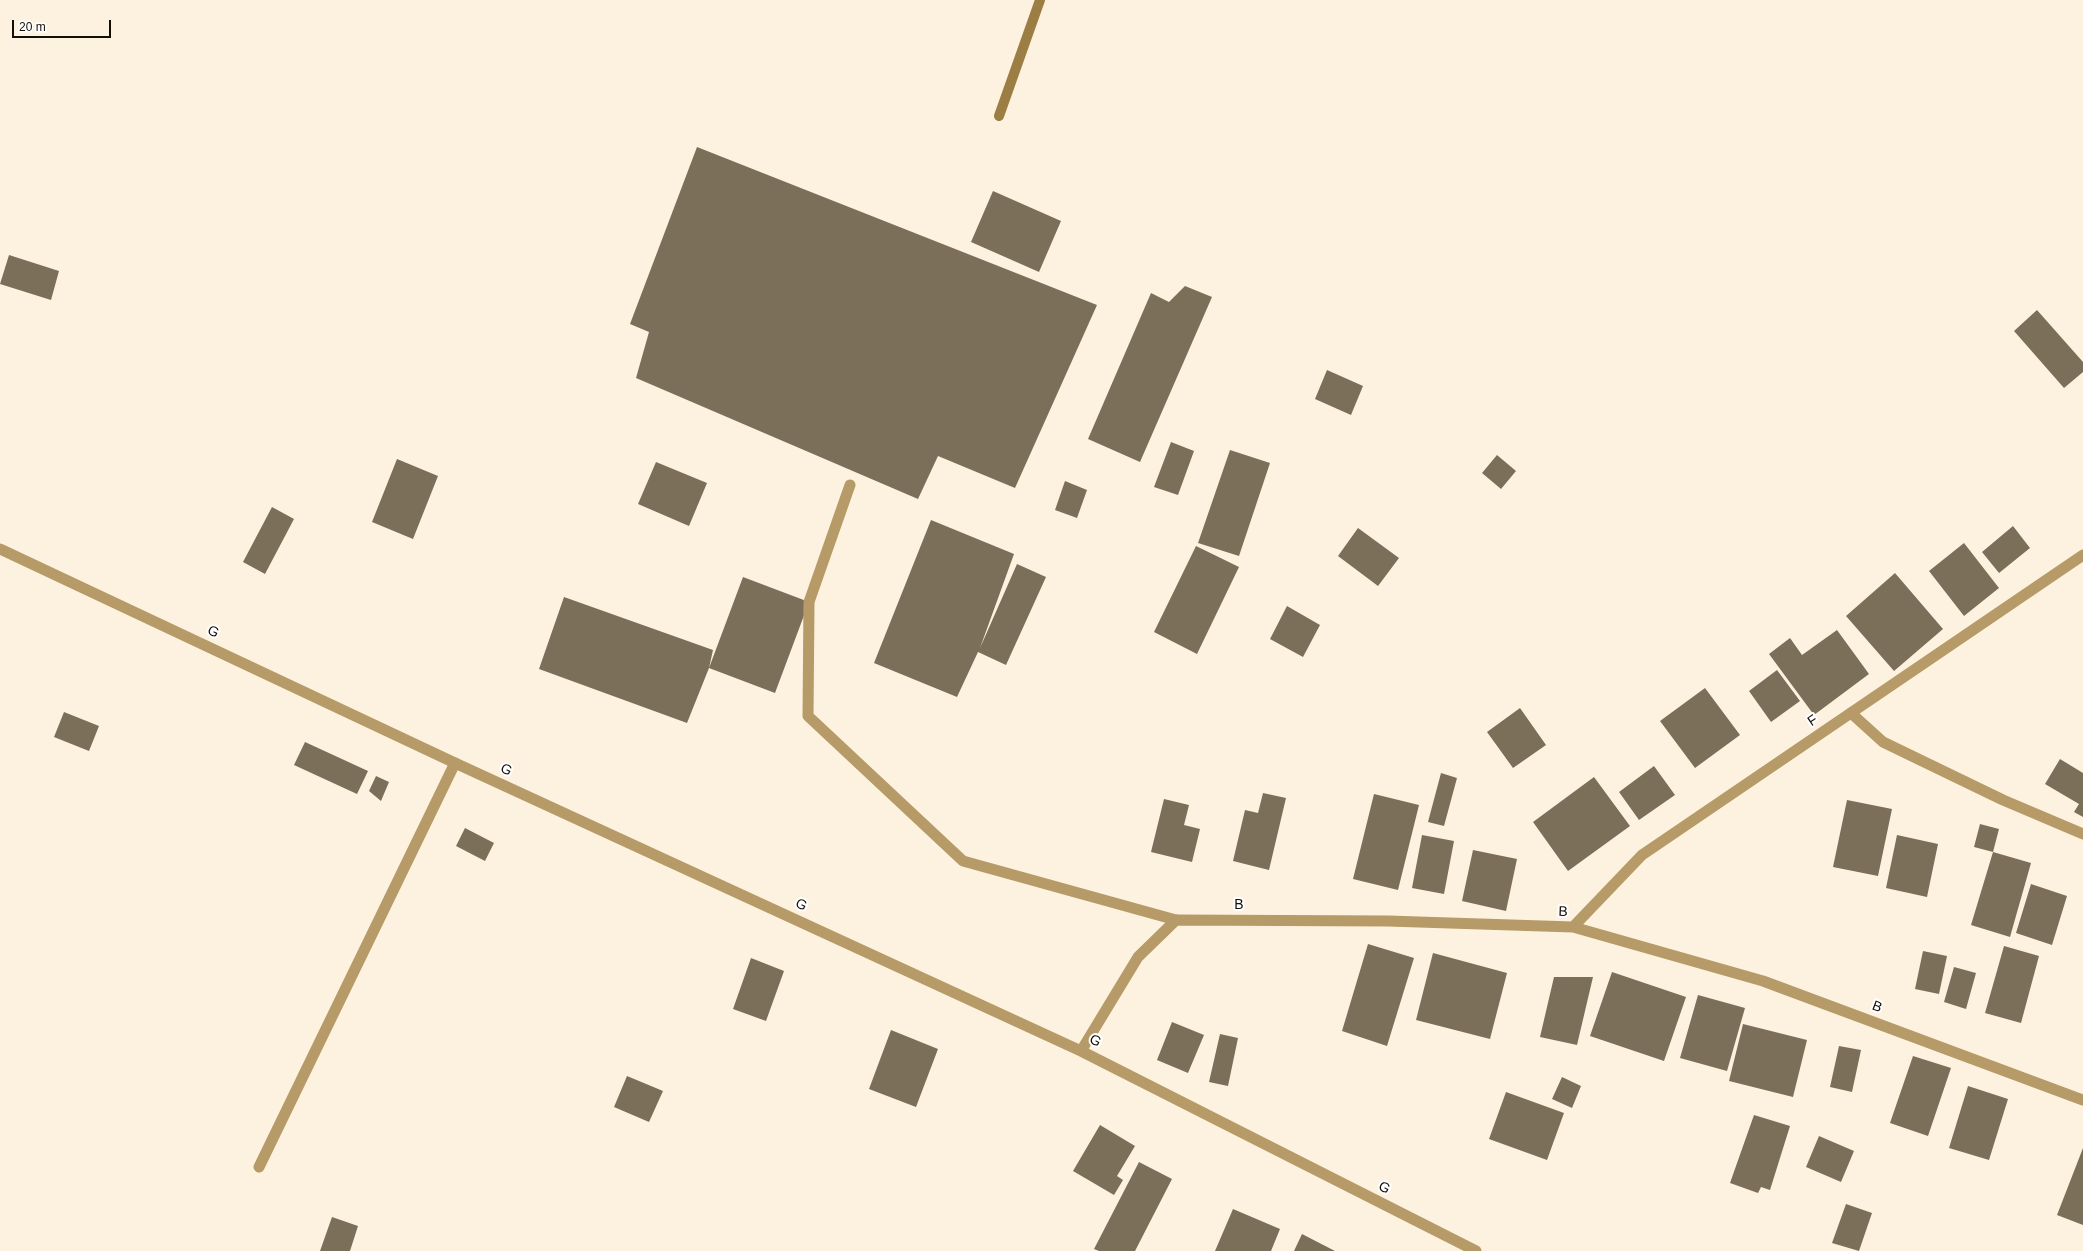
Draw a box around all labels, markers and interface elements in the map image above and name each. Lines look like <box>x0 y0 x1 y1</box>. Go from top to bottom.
scale bar <box>14 12 113 38</box>
text: 20 m <box>19 20 46 34</box>
street label: G <box>205 622 221 642</box>
street label: F <box>1805 712 1821 730</box>
street label: G <box>498 760 514 780</box>
street label: G <box>793 895 809 915</box>
street label: B <box>1234 897 1244 913</box>
street label: B <box>1558 903 1568 921</box>
street label: B <box>1870 997 1884 1017</box>
street label: G <box>1086 1031 1104 1051</box>
street label: G <box>1375 1178 1393 1198</box>

